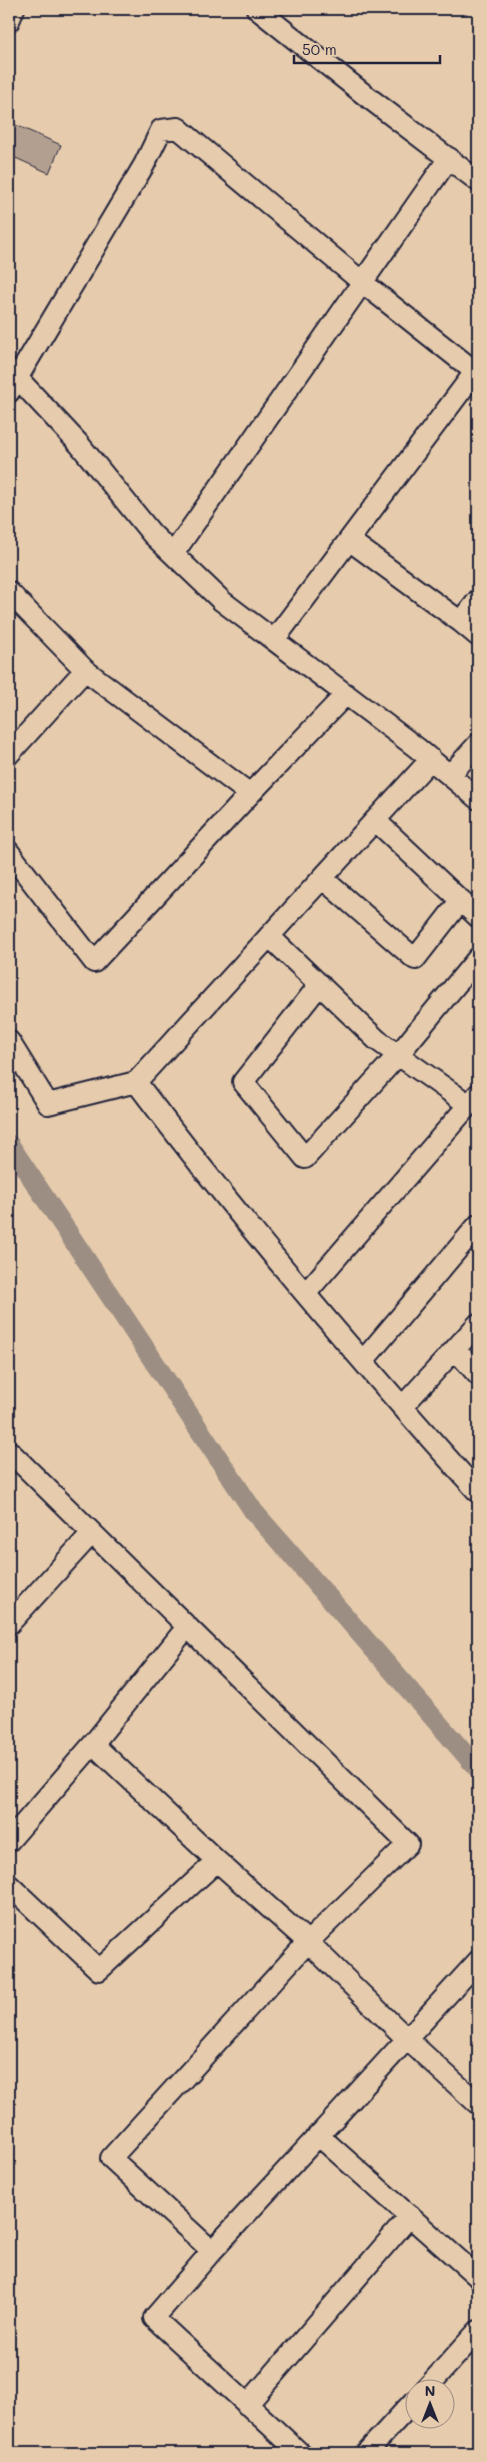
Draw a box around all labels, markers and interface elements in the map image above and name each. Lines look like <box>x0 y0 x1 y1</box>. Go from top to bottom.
scale bar <box>294 32 441 64</box>
text: 50 m <box>302 39 337 59</box>
north arrow <box>404 2380 454 2430</box>
text: N <box>425 2381 435 2400</box>

